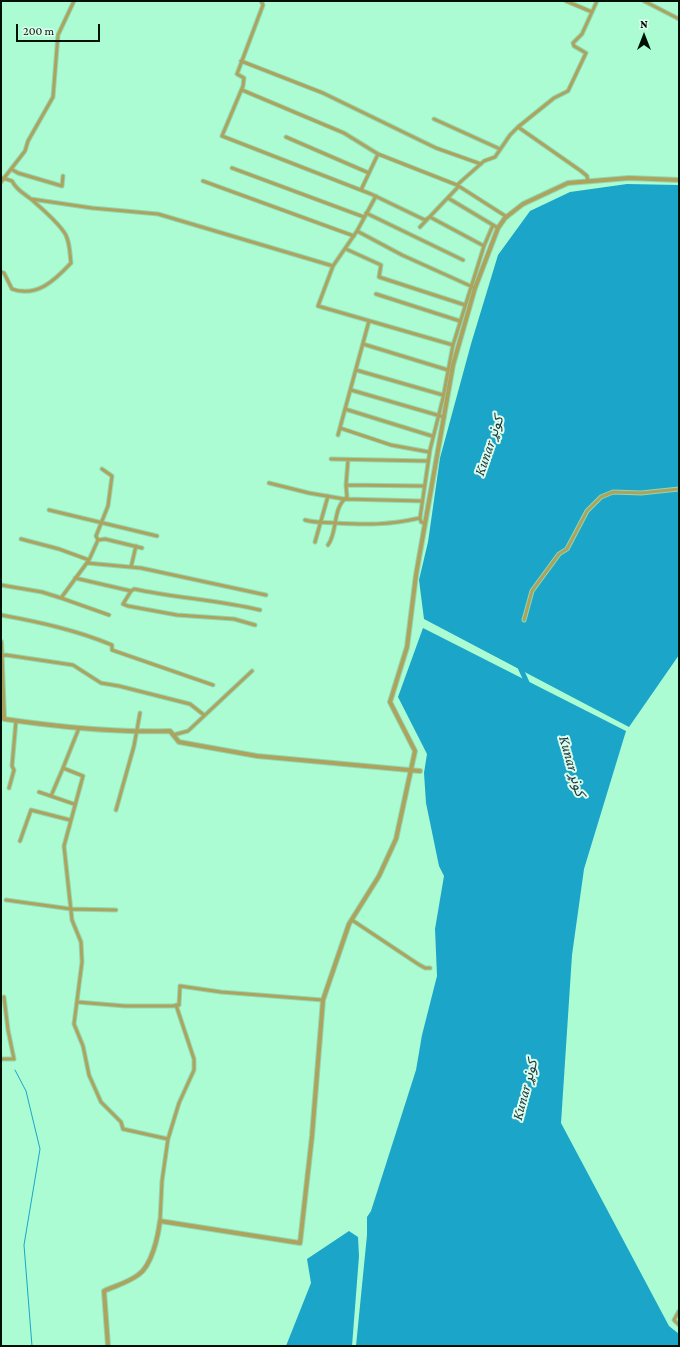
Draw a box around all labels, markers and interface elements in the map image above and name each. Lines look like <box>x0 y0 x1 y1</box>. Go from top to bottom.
scale bar <box>18 16 102 42</box>
north arrow <box>624 16 664 56</box>
text: N <box>640 18 648 30</box>
text: 200 m <box>23 24 54 38</box>
water label: Kunar کونړ <box>470 414 508 478</box>
water label: Kunar کونړ <box>555 734 589 798</box>
water label: Kunar کونړ <box>508 1058 542 1122</box>

